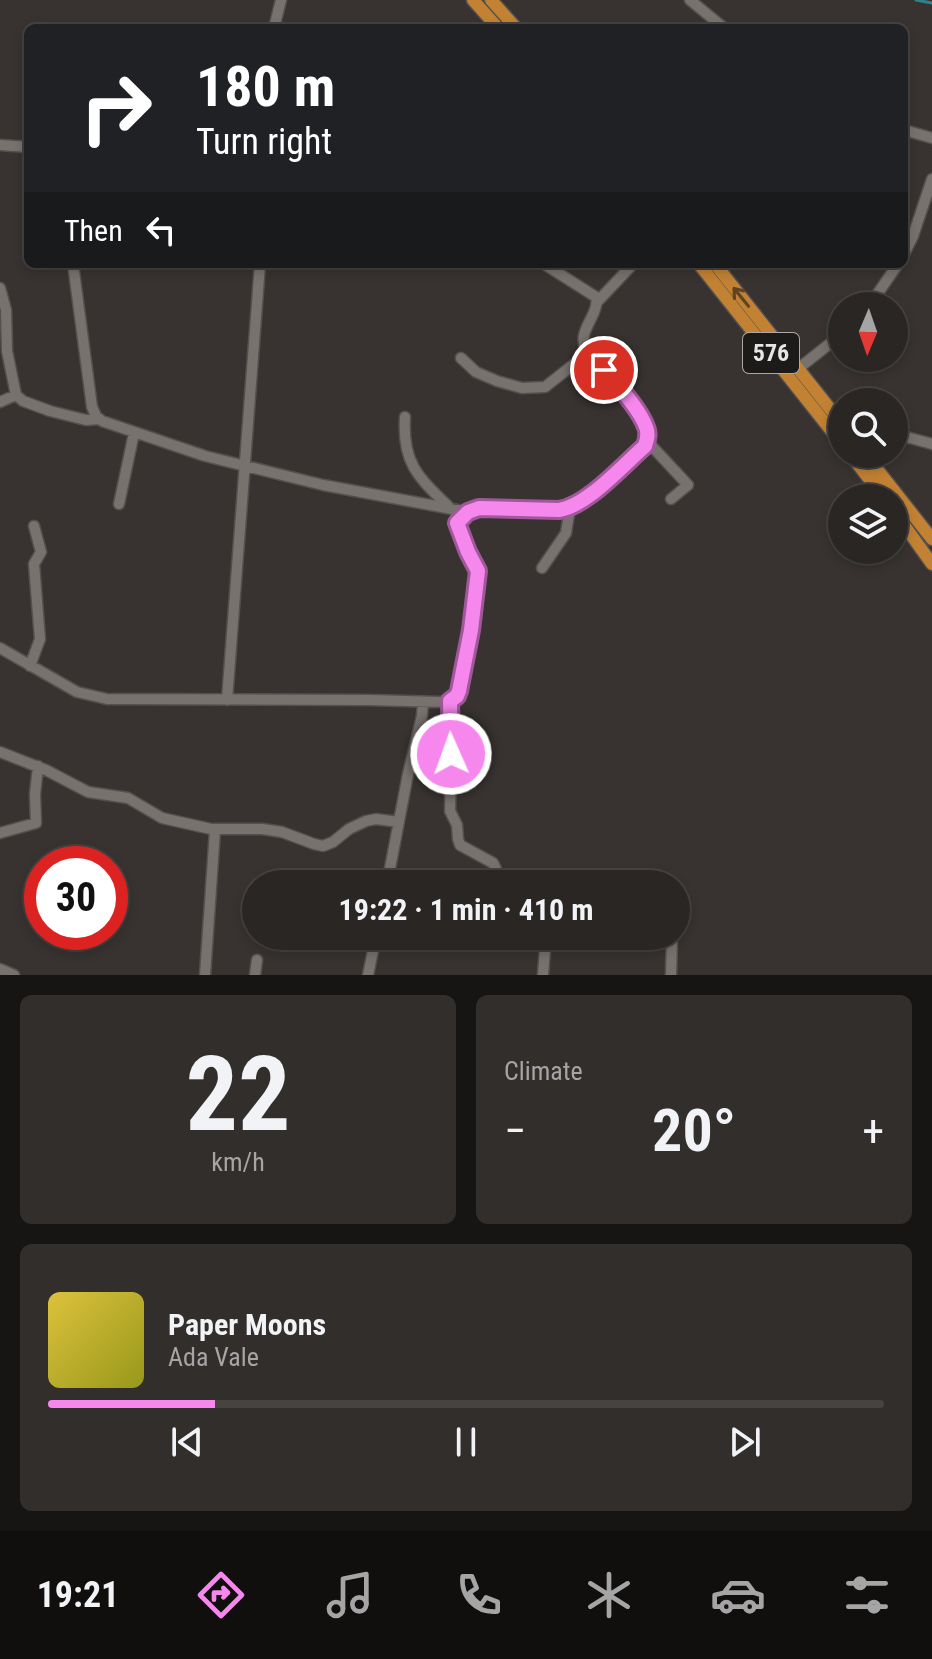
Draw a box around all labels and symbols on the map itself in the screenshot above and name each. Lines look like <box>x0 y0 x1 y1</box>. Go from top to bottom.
one-way arrow <box>733 287 750 308</box>
north arrow <box>828 292 908 372</box>
road number: 576 <box>743 333 799 373</box>
pin <box>570 336 638 404</box>
position arrow <box>409 712 493 796</box>
speed limit sign: 30 <box>24 846 128 950</box>

